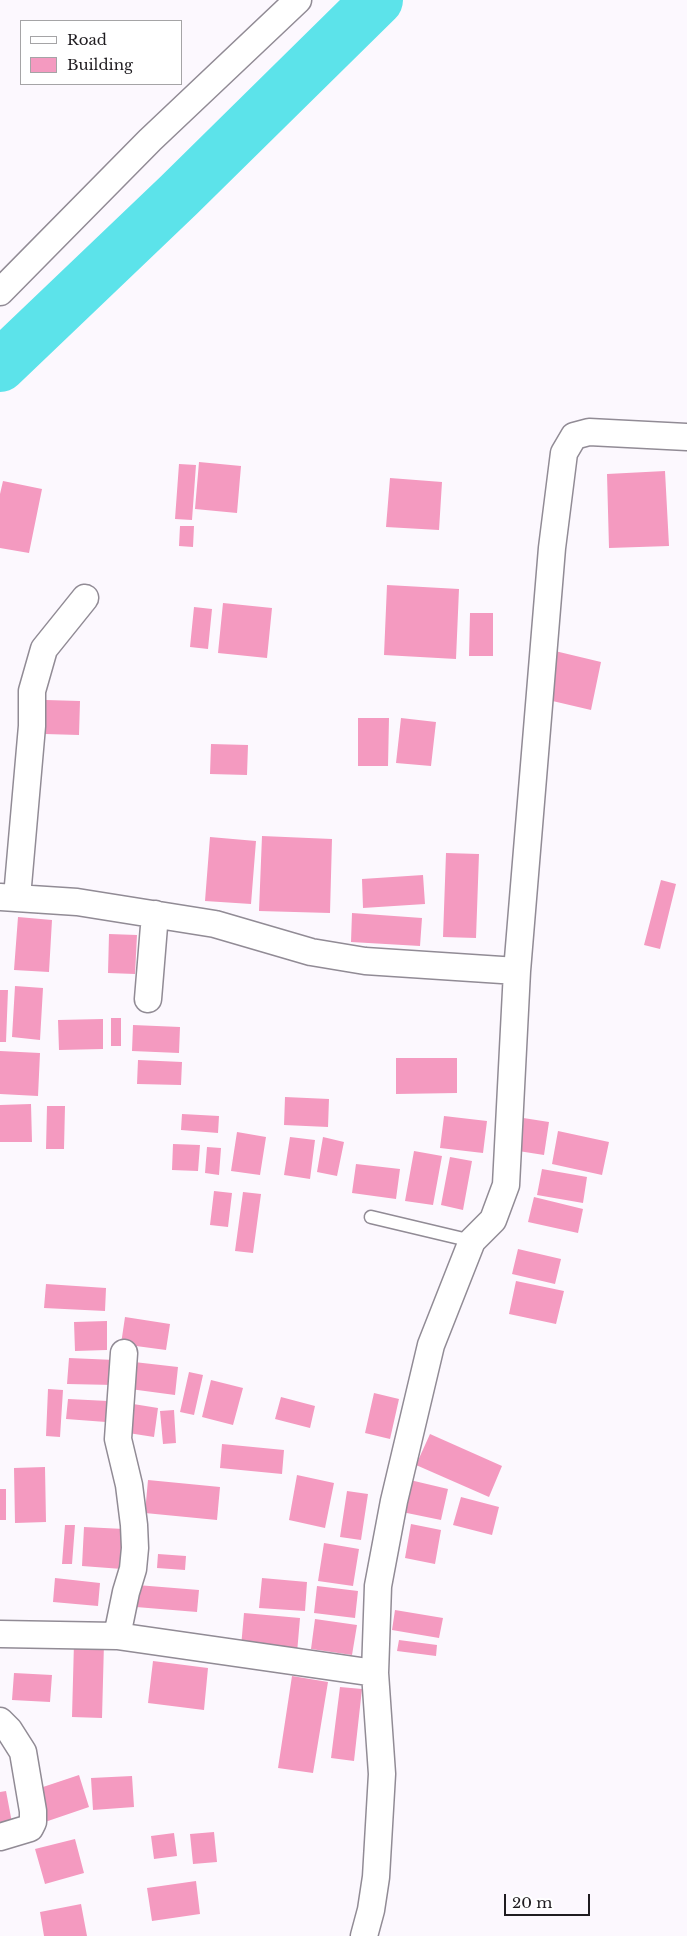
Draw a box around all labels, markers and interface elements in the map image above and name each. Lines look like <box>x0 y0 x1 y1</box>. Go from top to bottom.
legend <box>20 20 182 85</box>
text: Road <box>67 30 107 49</box>
text: Building <box>67 55 133 74</box>
scale bar <box>507 1884 593 1916</box>
text: 20 m <box>512 1893 552 1912</box>

